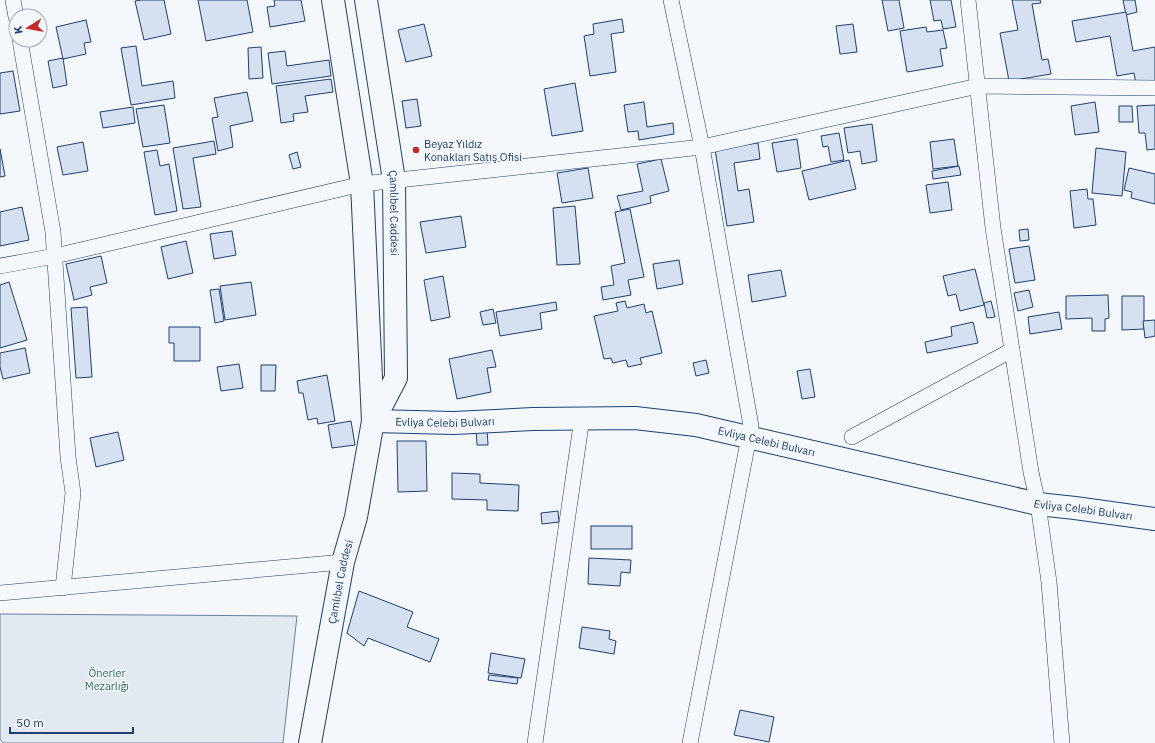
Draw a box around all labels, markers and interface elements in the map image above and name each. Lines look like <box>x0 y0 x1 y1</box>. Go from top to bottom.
north arrow <box>8 8 48 48</box>
text: K <box>11 24 26 35</box>
place label: Beyaz Yıldız Konakları Satış Ofisi <box>424 137 522 164</box>
marker: Beyaz Yıldız Konakları Satış Ofisi <box>411 145 421 155</box>
street label: Çamlıbel Caddesi <box>386 169 402 256</box>
street label: Evliya Celebi Bulvarı <box>395 414 495 430</box>
street label: Evliya Celebi Bulvarı <box>717 423 817 459</box>
street label: Evliya Celebi Bulvarı <box>1032 496 1133 523</box>
street label: Çamlıbel Caddesi <box>325 538 356 625</box>
park label: Önerler Mezarlığı <box>85 666 129 693</box>
scale bar <box>10 709 133 735</box>
text: 50 m <box>16 715 44 730</box>

